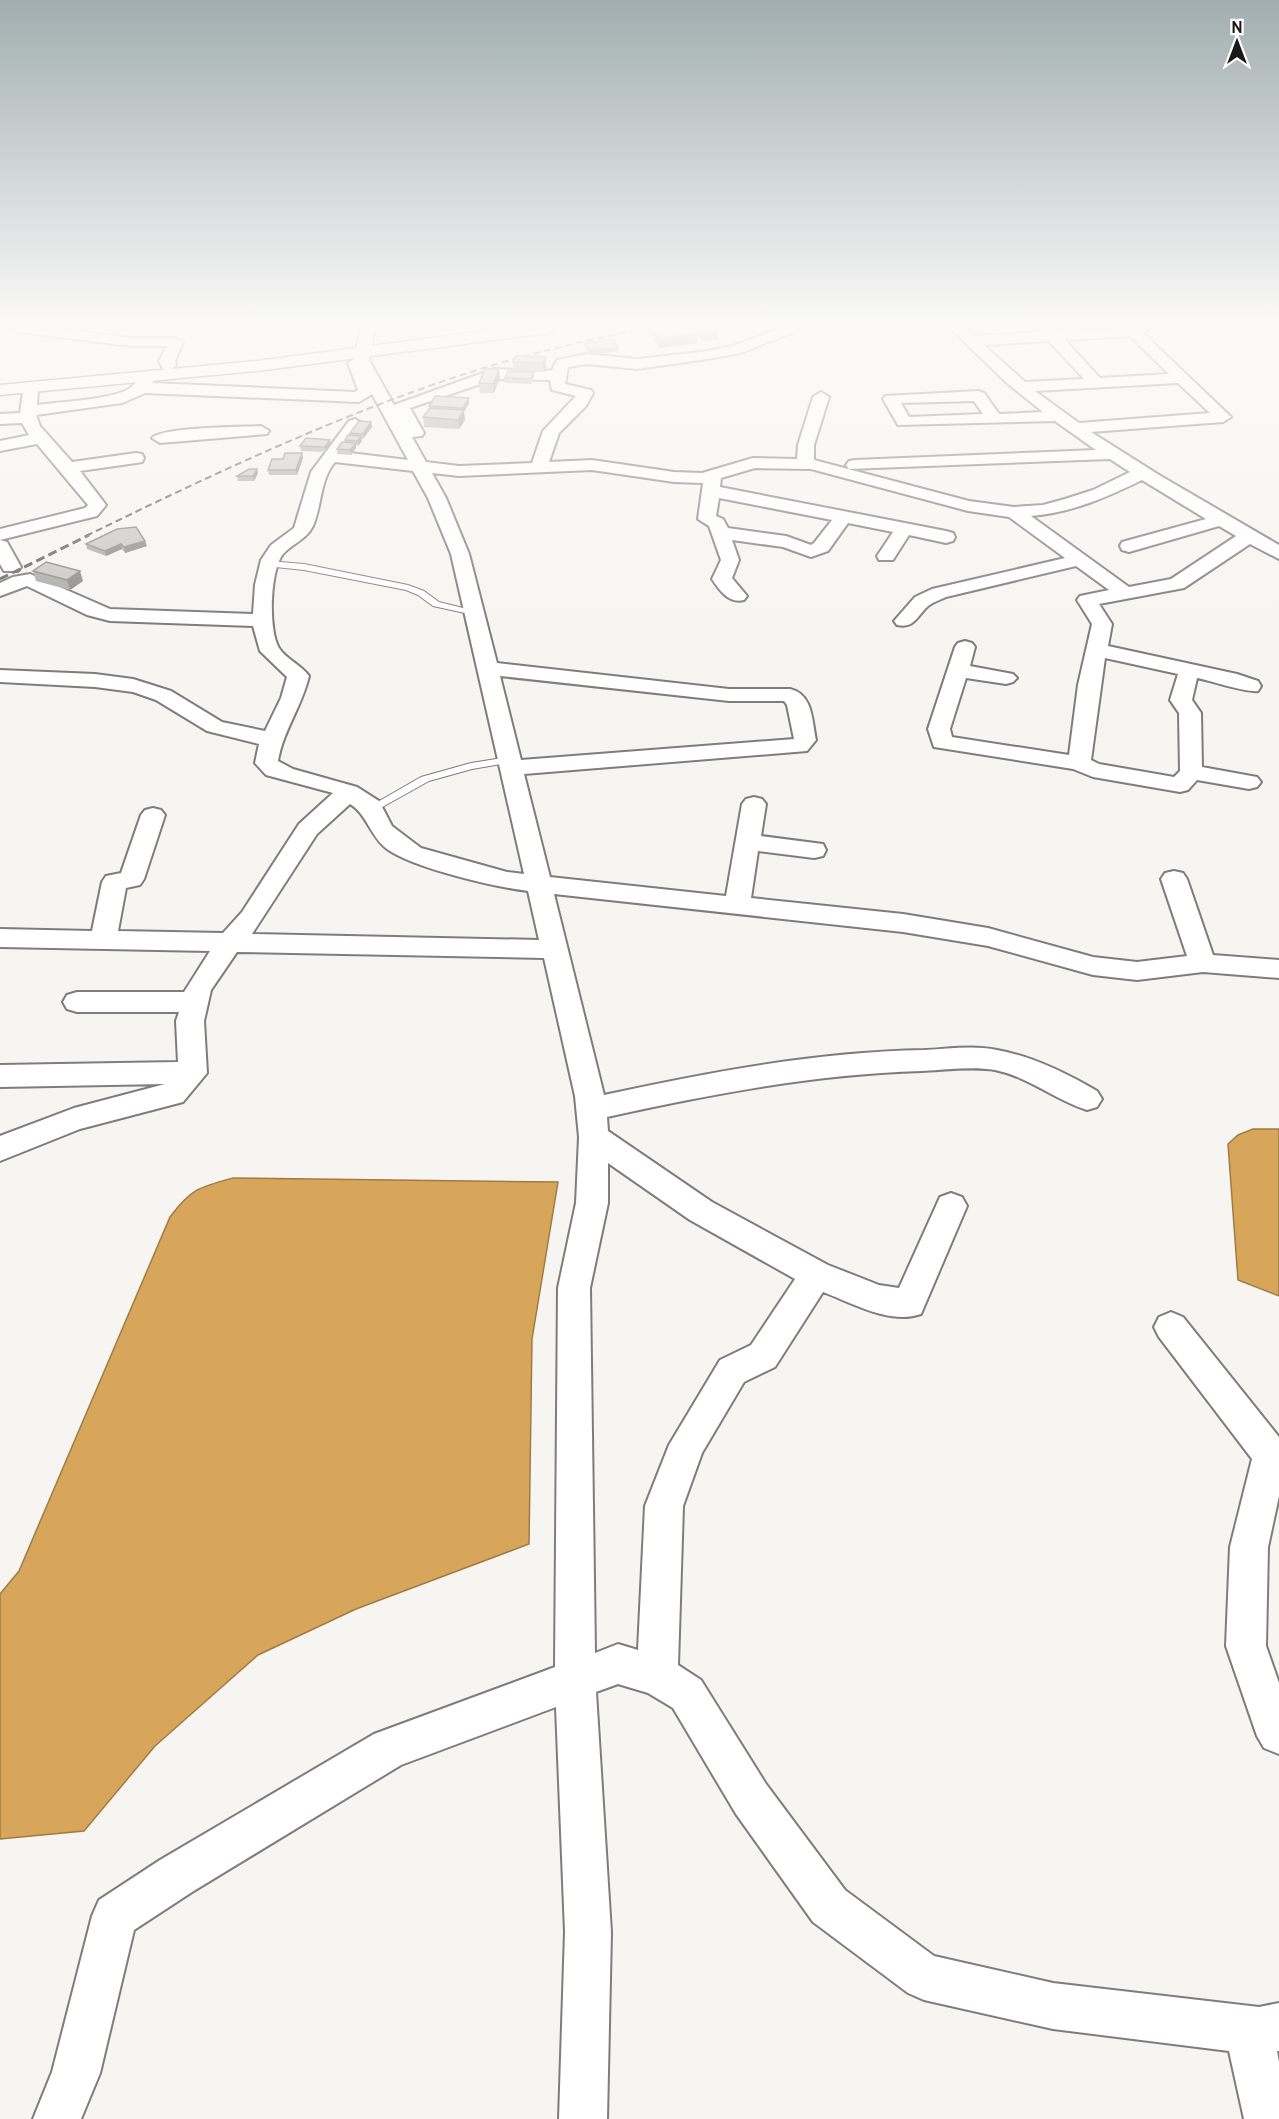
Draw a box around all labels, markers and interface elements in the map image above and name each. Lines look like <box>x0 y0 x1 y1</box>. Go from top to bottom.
north arrow <box>1207 12 1267 72</box>
text: N <box>1231 19 1243 39</box>

